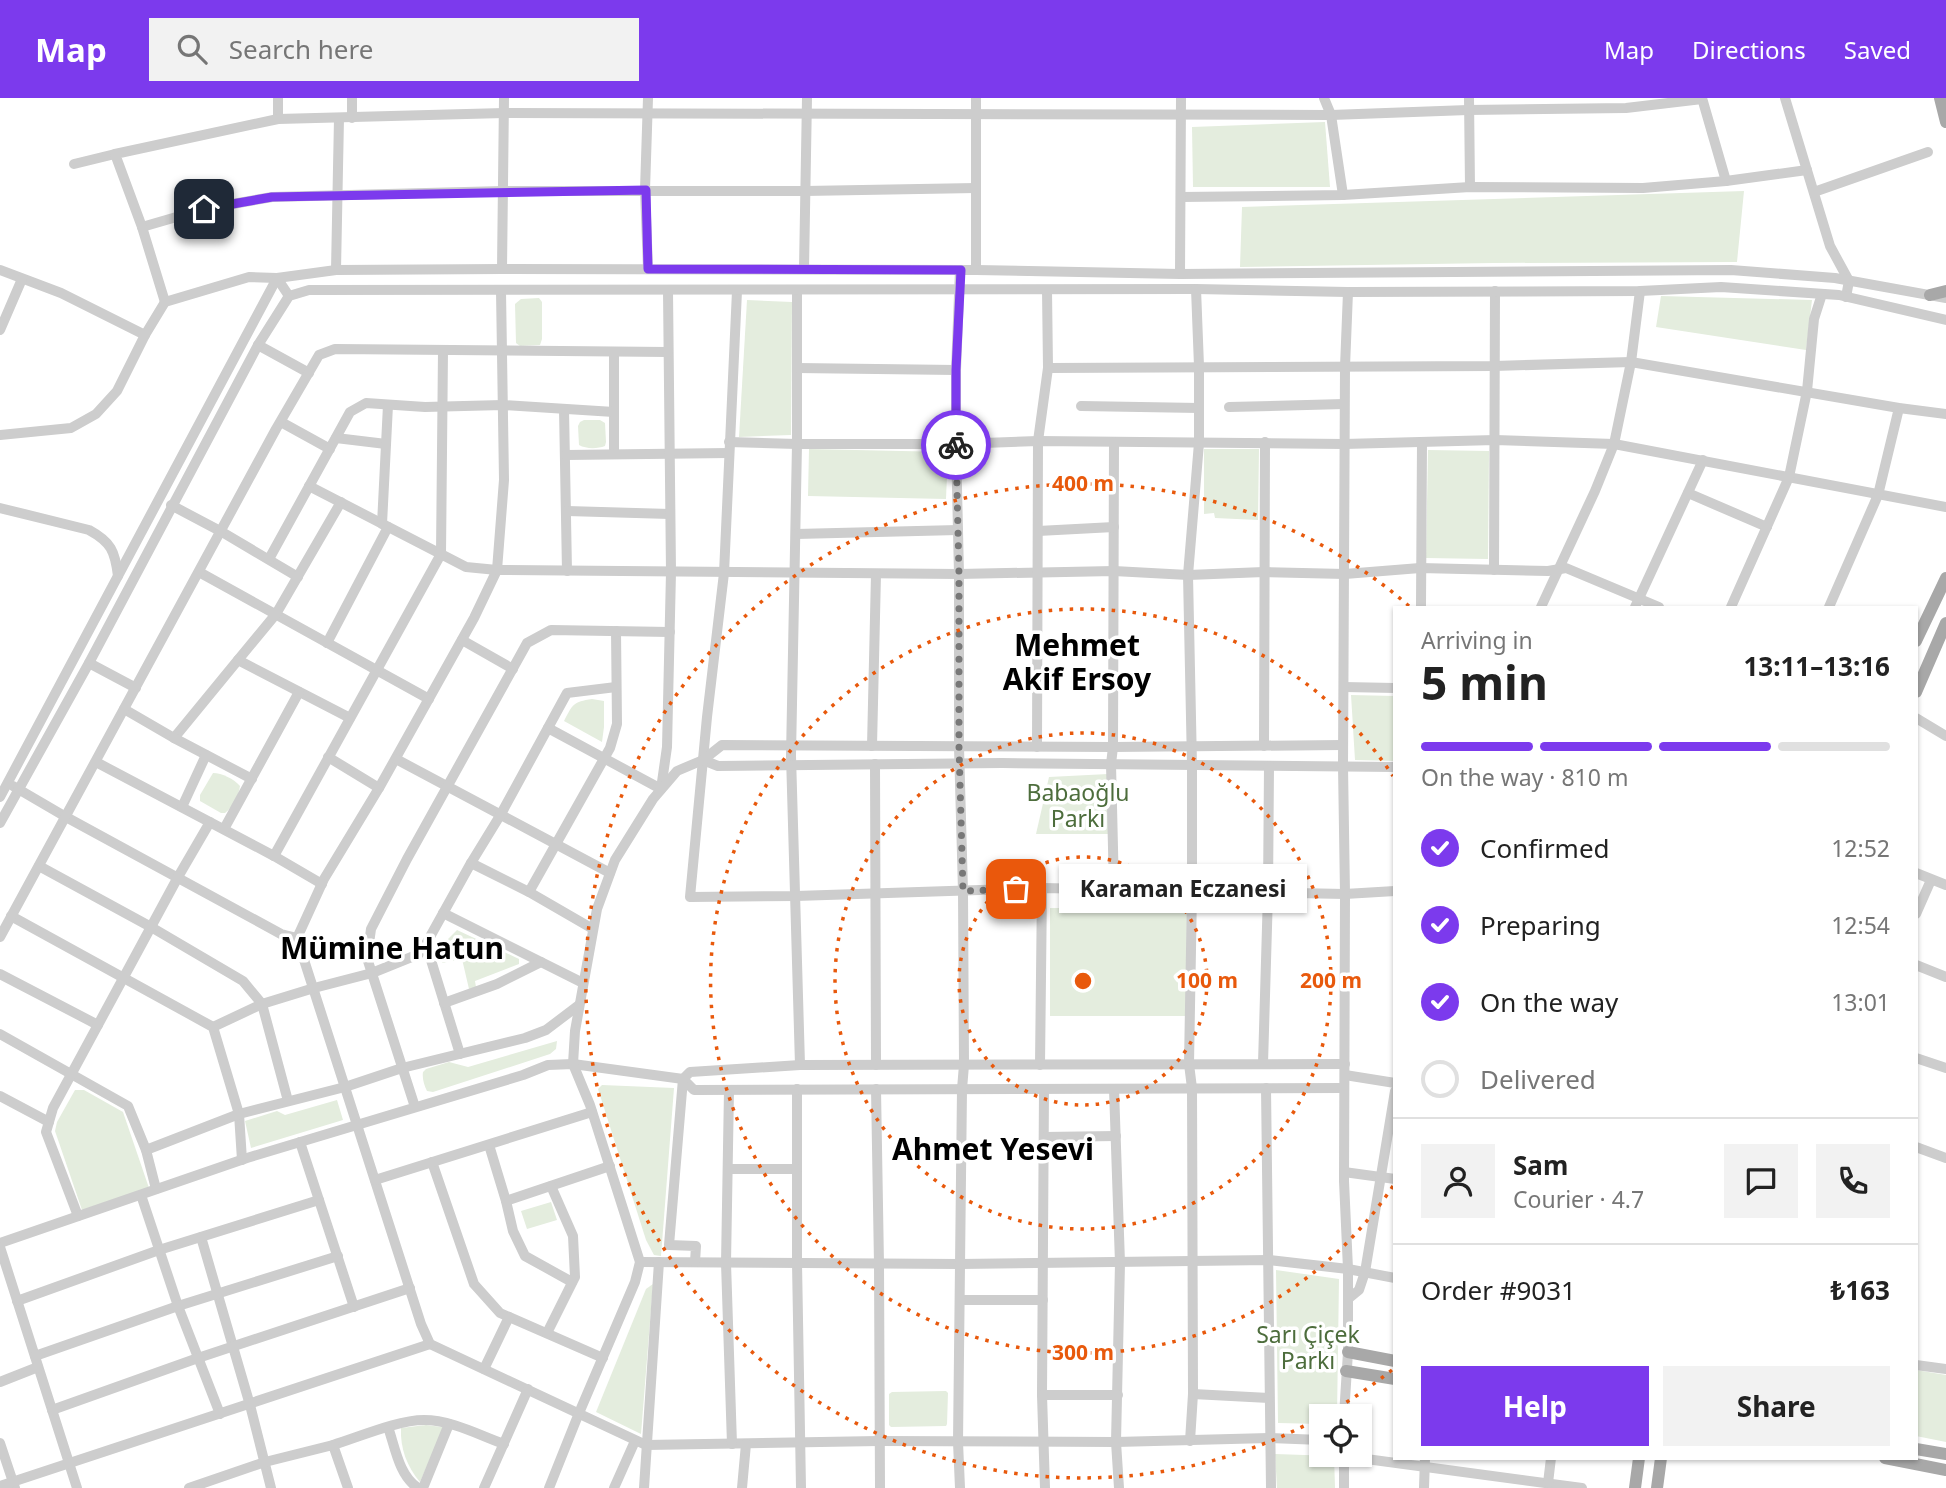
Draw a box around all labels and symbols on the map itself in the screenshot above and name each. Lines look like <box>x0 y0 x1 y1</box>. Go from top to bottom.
pin <box>174 179 234 239</box>
courier <box>921 410 991 480</box>
text: 400 m <box>1052 469 1114 497</box>
district label: Mehmet Akif Ersoy <box>1003 624 1152 699</box>
park label: Babaoğlu Parkı <box>1026 776 1130 834</box>
pin <box>986 859 1046 919</box>
callout: Karaman Eczanesi <box>1058 864 1306 914</box>
district label: Mümine Hatun <box>280 927 504 968</box>
text: 100 m <box>1176 966 1238 994</box>
text: 200 m <box>1300 966 1362 994</box>
centre of rings <box>1071 969 1095 993</box>
district label: Ahmet Yesevi <box>892 1128 1094 1169</box>
park label: Sarı Çiçek Parkı <box>1256 1318 1361 1376</box>
text: 300 m <box>1052 1338 1114 1366</box>

